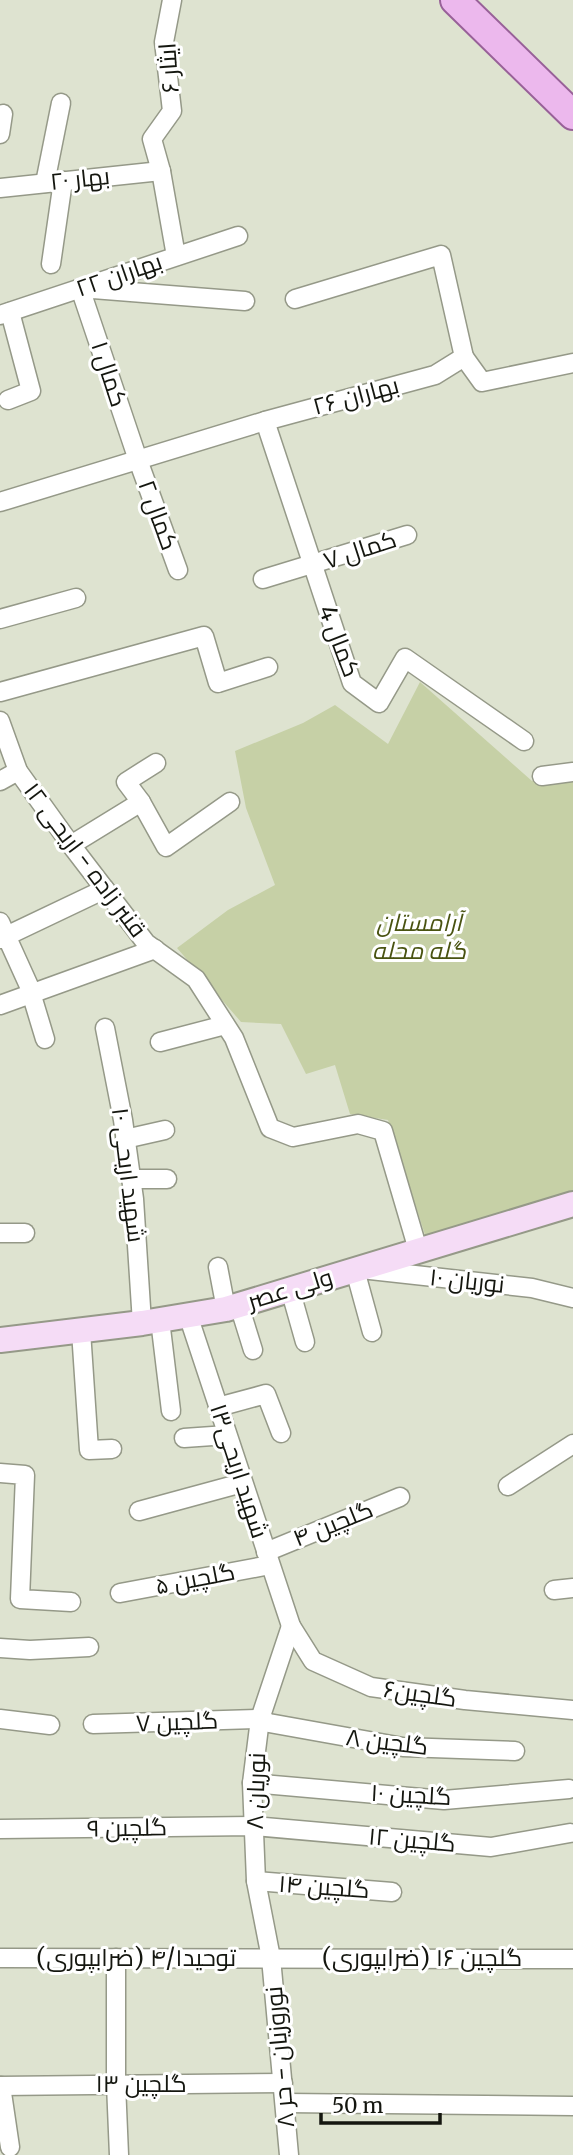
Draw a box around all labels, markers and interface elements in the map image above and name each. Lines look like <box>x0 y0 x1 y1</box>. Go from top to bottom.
street label: ایثار ۶ <box>151 42 186 94</box>
street label: بهار ۲۰ <box>48 160 111 197</box>
street label: بهاران ۲۲ <box>72 245 166 304</box>
street label: کمال ۱ <box>84 337 135 411</box>
street label: بهاران ۲۶ <box>309 369 402 422</box>
street label: کمال ۲ <box>131 475 185 554</box>
street label: کمال ۷ <box>319 523 400 576</box>
street label: کمال 4 <box>312 600 367 681</box>
street label: قنبر زاده - اریحی ۱۲ <box>17 776 154 943</box>
park label: آرامستان گله محله <box>372 907 467 966</box>
street label: شهید اریحی ۱۰ <box>105 1106 152 1244</box>
street label: ولی عصر <box>241 1261 336 1317</box>
street label: نوریان ۱۰ <box>428 1261 506 1300</box>
street label: شهید اریحی۱۳ <box>203 1400 276 1542</box>
street label: گلچین ۴ <box>288 1494 378 1554</box>
street label: گلچین ۵ <box>152 1556 238 1602</box>
street label: گلچین۶ <box>381 1673 459 1715</box>
street label: گلچین ۷ <box>135 1705 219 1739</box>
street label: گلچین ۸ <box>344 1721 430 1763</box>
street label: نوریان ۸ <box>239 1752 272 1830</box>
street label: گلچین ۱۰ <box>370 1777 452 1813</box>
street label: گلچین ۹ <box>87 1811 167 1845</box>
street label: گلچین ۱۲ <box>367 1820 457 1860</box>
street label: گلچین ۱۴ <box>278 1868 370 1906</box>
street label: توحید۴/۱ (ضرابپوری) <box>36 1942 237 1973</box>
street label: گلچین ۱۶ (ضرابپوری) <box>322 1942 522 1974</box>
street label: نوروزیان - حر ۸ <box>258 1985 301 2129</box>
street label: گلچین ۱۳ <box>95 2068 187 2100</box>
scale bar <box>321 2082 440 2126</box>
text: 50 m <box>332 2092 383 2119</box>

